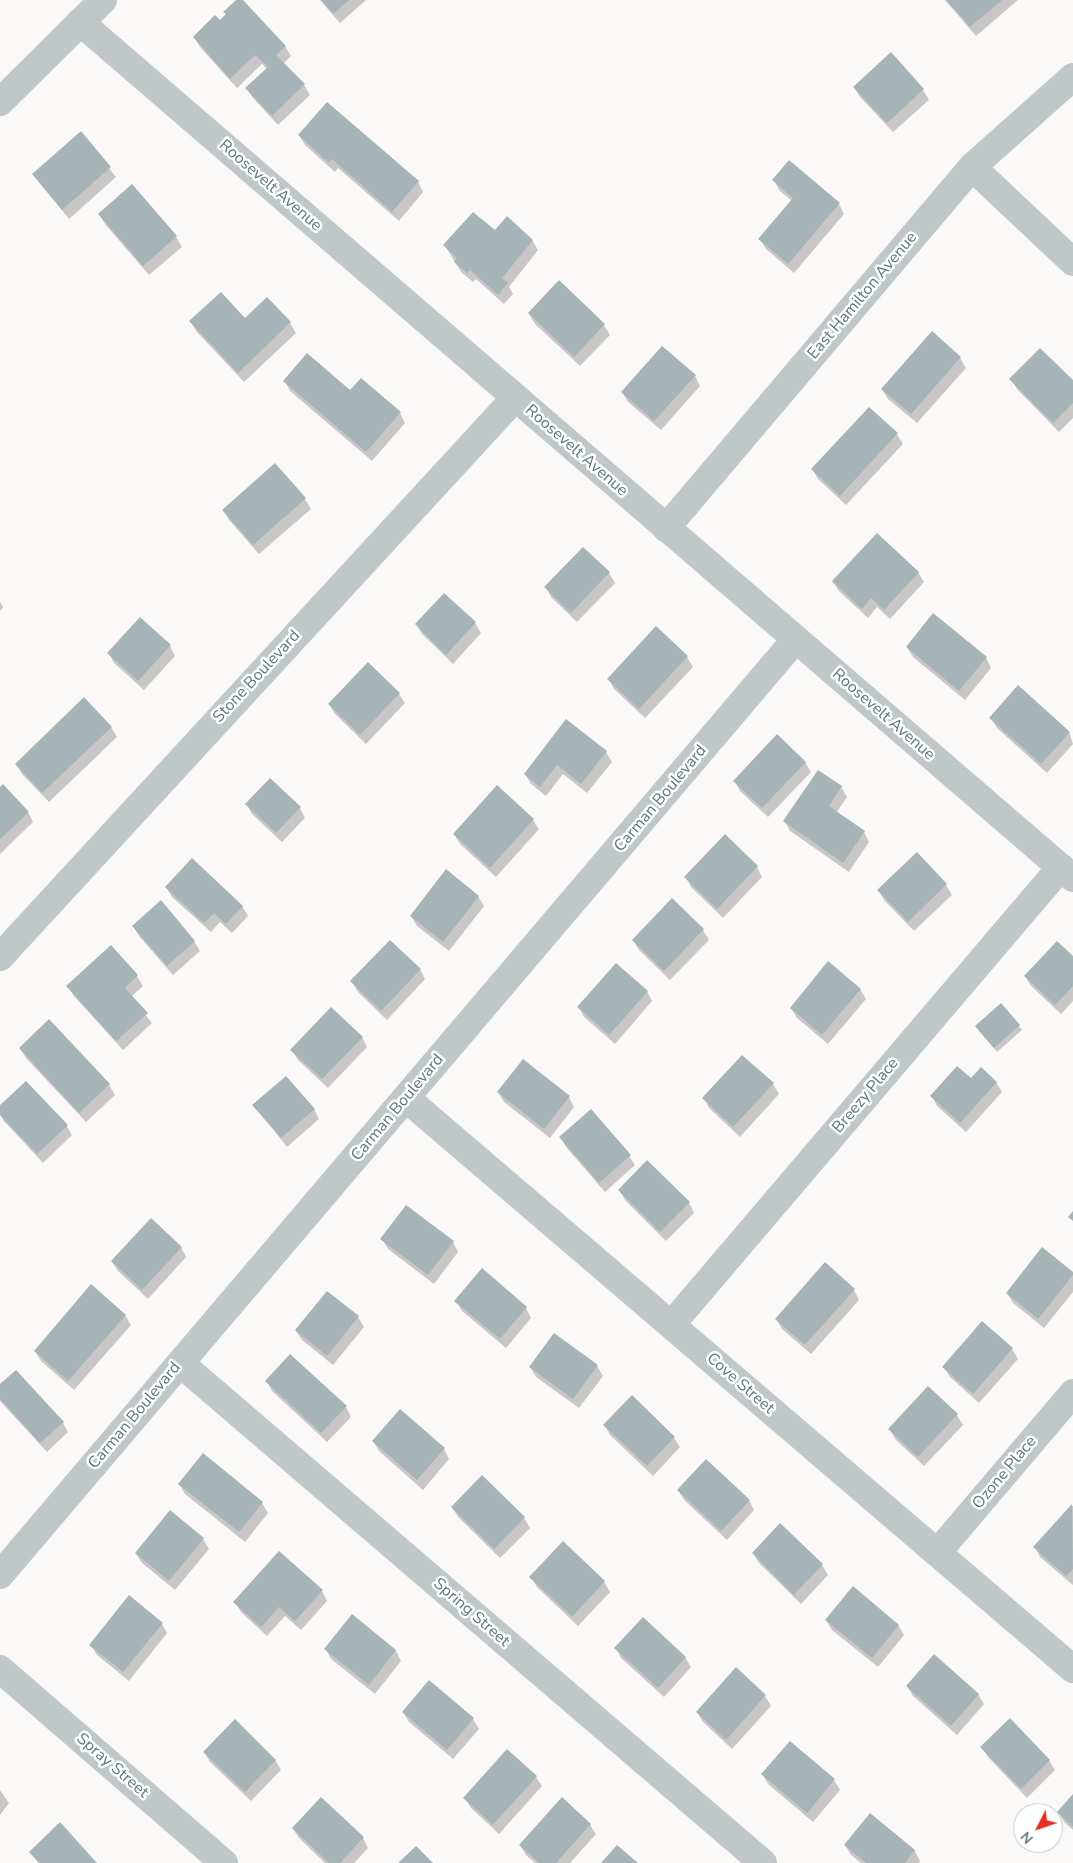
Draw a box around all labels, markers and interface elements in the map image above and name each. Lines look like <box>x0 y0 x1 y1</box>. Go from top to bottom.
street label: Roosevelt Avenue <box>215 136 325 236</box>
street label: East Hamilton Avenue <box>804 229 922 363</box>
street label: Roosevelt Avenue <box>521 401 631 501</box>
street label: Stone Boulevard <box>209 627 305 727</box>
street label: Roosevelt Avenue <box>828 665 938 765</box>
street label: Carman Boulevard <box>611 742 711 856</box>
street label: Carman Boulevard <box>348 1051 448 1165</box>
street label: Breezy Place <box>829 1055 903 1137</box>
street label: Cove Street <box>702 1349 778 1419</box>
street label: Carman Boulevard <box>85 1359 185 1473</box>
street label: Ozone Place <box>969 1433 1041 1513</box>
street label: Spring Street <box>429 1575 513 1651</box>
street label: Spray Street <box>72 1729 152 1803</box>
north arrow <box>1013 1803 1063 1853</box>
text: N <box>1016 1827 1038 1848</box>

